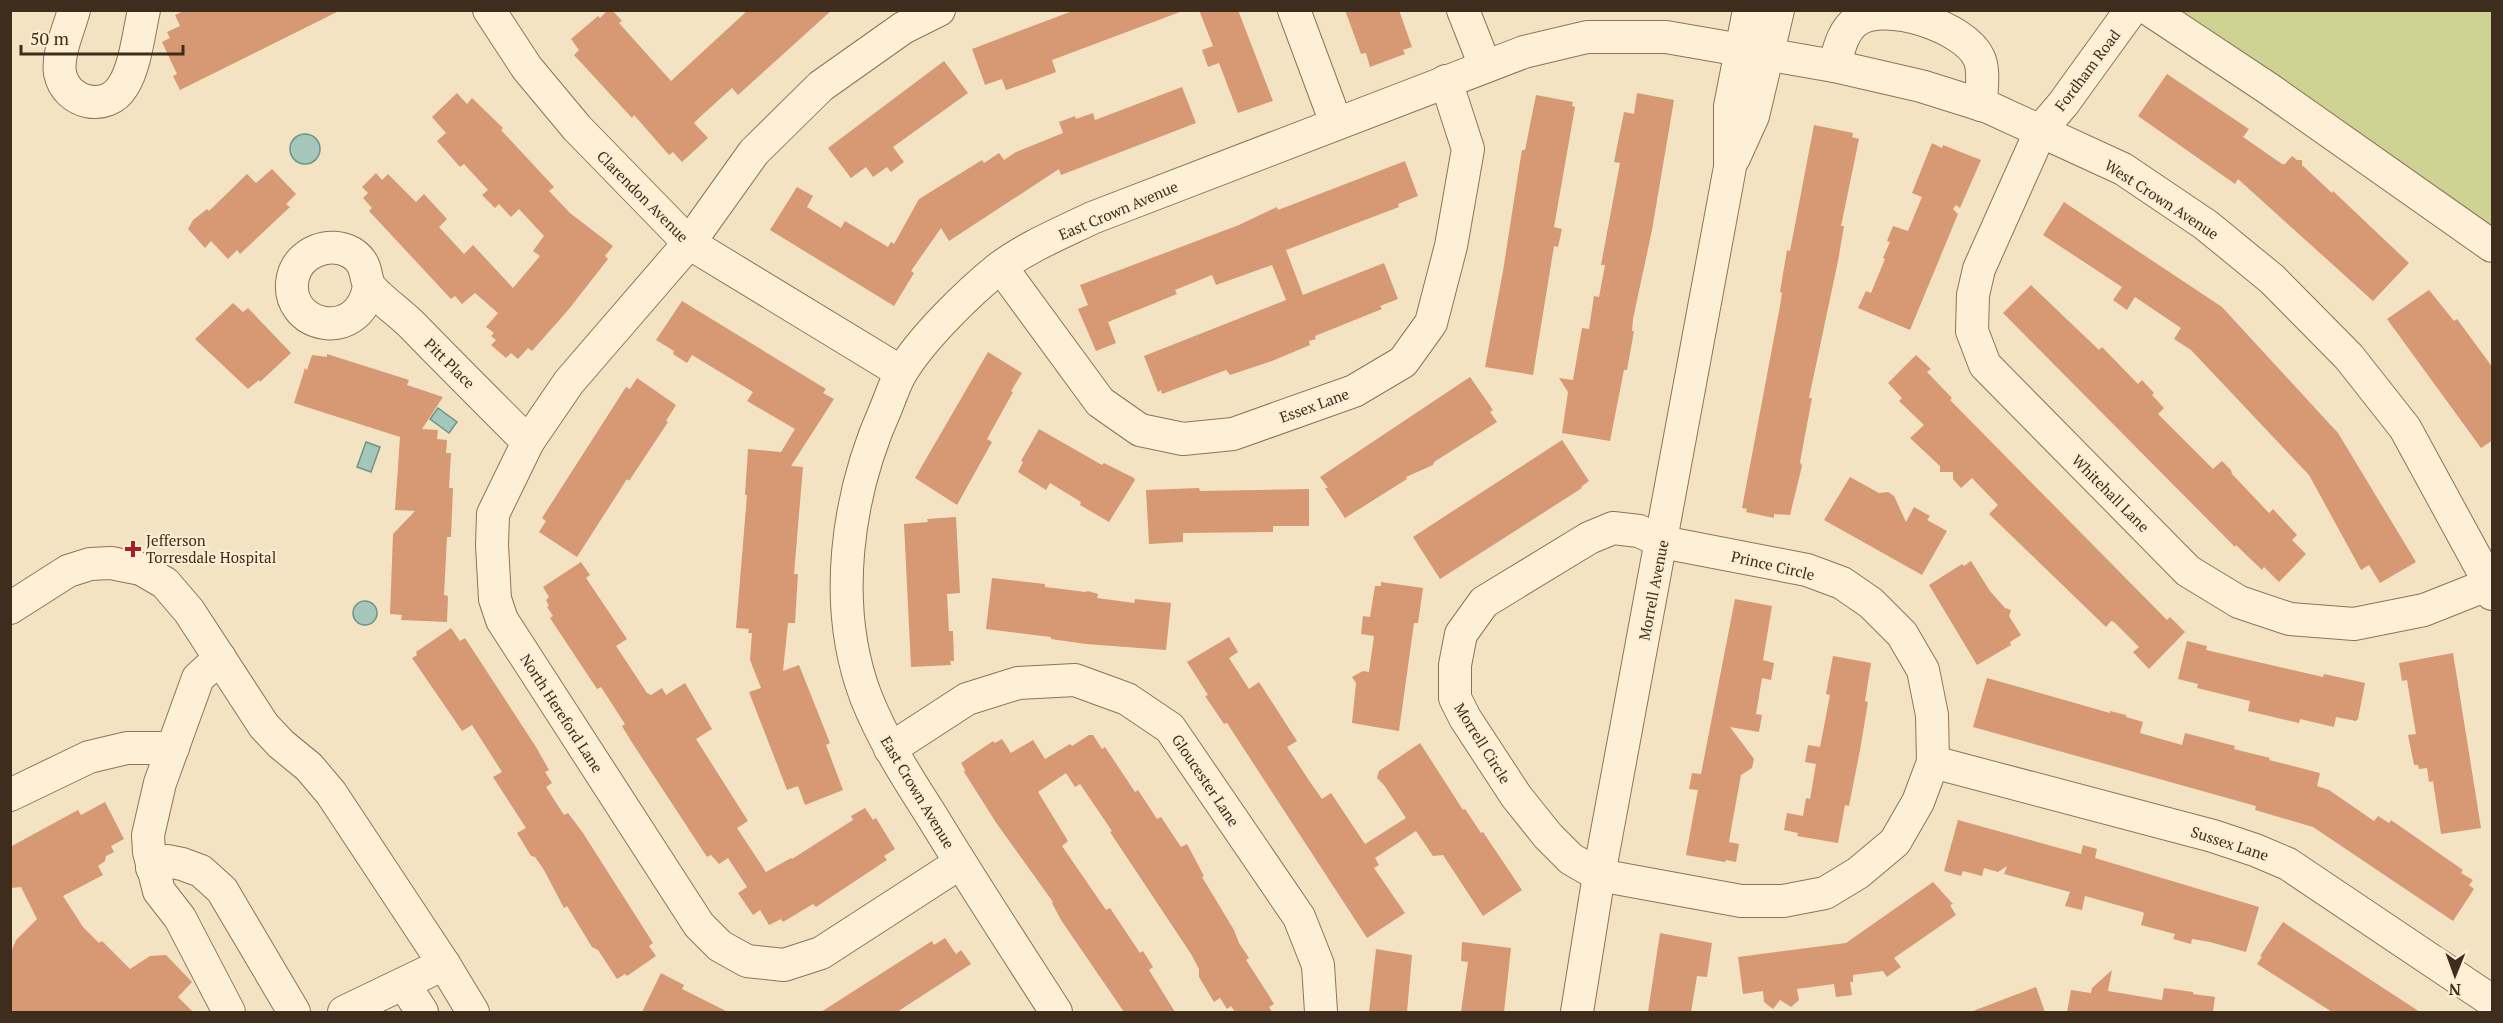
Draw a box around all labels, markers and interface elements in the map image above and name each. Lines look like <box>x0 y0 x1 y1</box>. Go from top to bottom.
scale bar <box>21 18 183 56</box>
street label: Fordham Road <box>2050 25 2124 115</box>
text: 50 m <box>30 26 70 50</box>
street label: Clarendon Avenue <box>593 146 693 246</box>
street label: West Crown Avenue <box>2101 155 2223 243</box>
street label: East Crown Avenue <box>1055 176 1181 244</box>
street label: Pitt Place <box>420 333 480 393</box>
street label: Essex Lane <box>1276 383 1352 427</box>
street label: Whitehall Lane <box>2068 450 2154 536</box>
place label: Jefferson Torresdale Hospital <box>146 530 276 567</box>
street label: Morrell Avenue <box>1633 538 1673 642</box>
marker: Jefferson Torresdale Hospital <box>124 540 142 558</box>
street label: Prince Circle <box>1729 546 1817 584</box>
street label: North Hereford Lane <box>516 650 608 776</box>
street label: Morrell Circle <box>1450 699 1516 787</box>
street label: Gloucester Lane <box>1168 730 1244 830</box>
street label: East Crown Avenue <box>877 732 959 852</box>
street label: Sussex Lane <box>2189 821 2271 865</box>
north arrow <box>2425 945 2485 1005</box>
text: N <box>2448 979 2461 1001</box>

